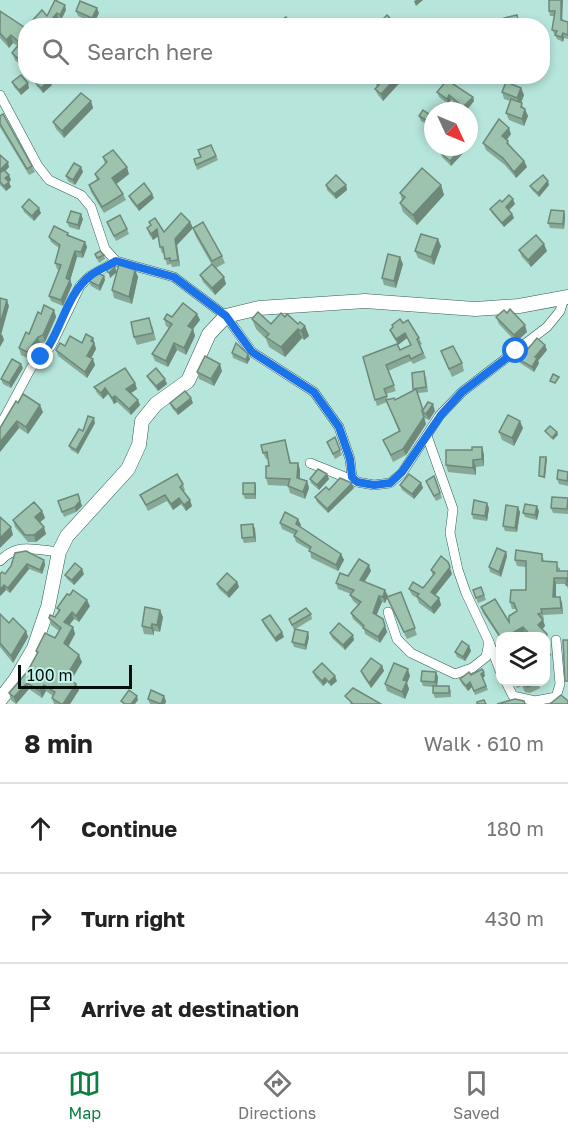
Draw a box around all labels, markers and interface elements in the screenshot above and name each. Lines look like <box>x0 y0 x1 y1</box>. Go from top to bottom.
search box <box>18 18 550 84</box>
icon: search <box>39 35 72 68</box>
text: Search here <box>87 38 213 65</box>
north arrow <box>424 102 478 156</box>
route start <box>502 337 528 363</box>
route end <box>27 343 53 369</box>
map controls <box>496 632 550 686</box>
button: layers <box>496 632 550 686</box>
scale bar <box>18 662 132 690</box>
text: 100 m <box>27 665 73 685</box>
text: 8 min <box>24 728 93 759</box>
text: Walk · 610 m <box>424 731 544 755</box>
icon: ahead <box>24 812 57 845</box>
text: Continue <box>81 815 177 842</box>
text: 180 m <box>487 816 544 840</box>
icon: right <box>24 902 57 935</box>
text: Turn right <box>81 905 185 932</box>
text: 430 m <box>485 906 544 930</box>
icon: arrive <box>24 992 57 1025</box>
text: Arrive at destination <box>81 995 299 1022</box>
tab: Map <box>68 1067 101 1123</box>
tab: Directions <box>238 1067 316 1123</box>
tab: Saved <box>453 1067 500 1123</box>

